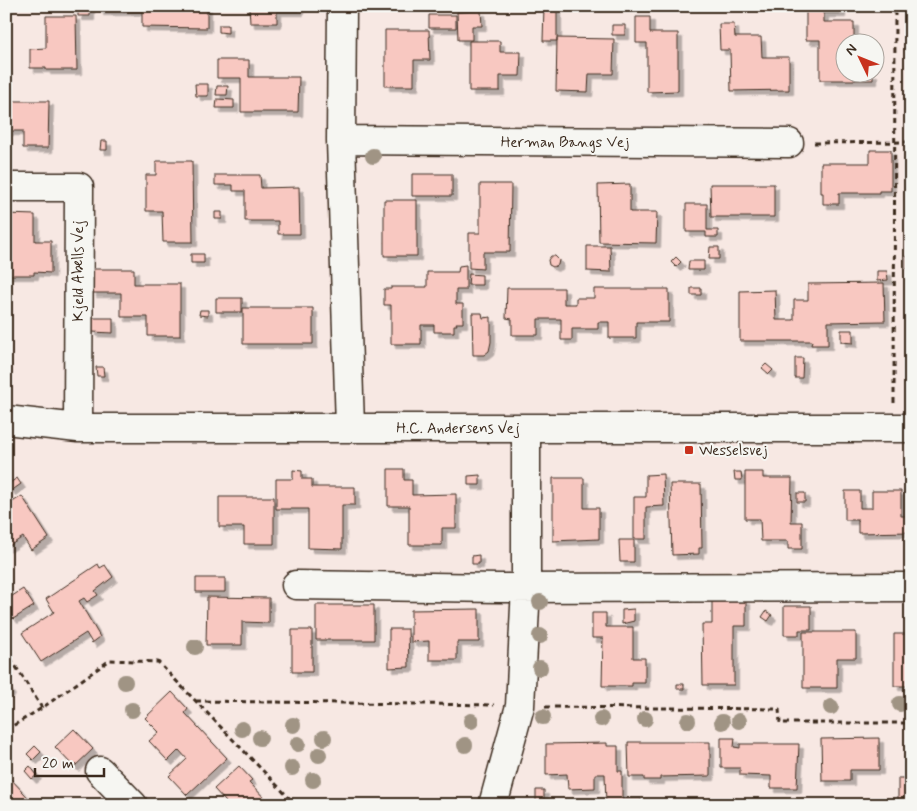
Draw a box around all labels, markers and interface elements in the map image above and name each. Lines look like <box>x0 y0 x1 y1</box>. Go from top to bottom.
north arrow <box>834 32 884 82</box>
text: N <box>841 40 861 59</box>
street label: Herman Bangs Vej <box>501 133 629 153</box>
street label: Kjeld Abells Vej <box>69 220 89 322</box>
street label: H.C. Andersens Vej <box>396 419 520 439</box>
place label: Wesselsvej <box>699 441 768 461</box>
marker: Wesselsvej <box>683 444 695 456</box>
scale bar <box>35 746 104 778</box>
text: 20 m <box>42 754 74 774</box>

